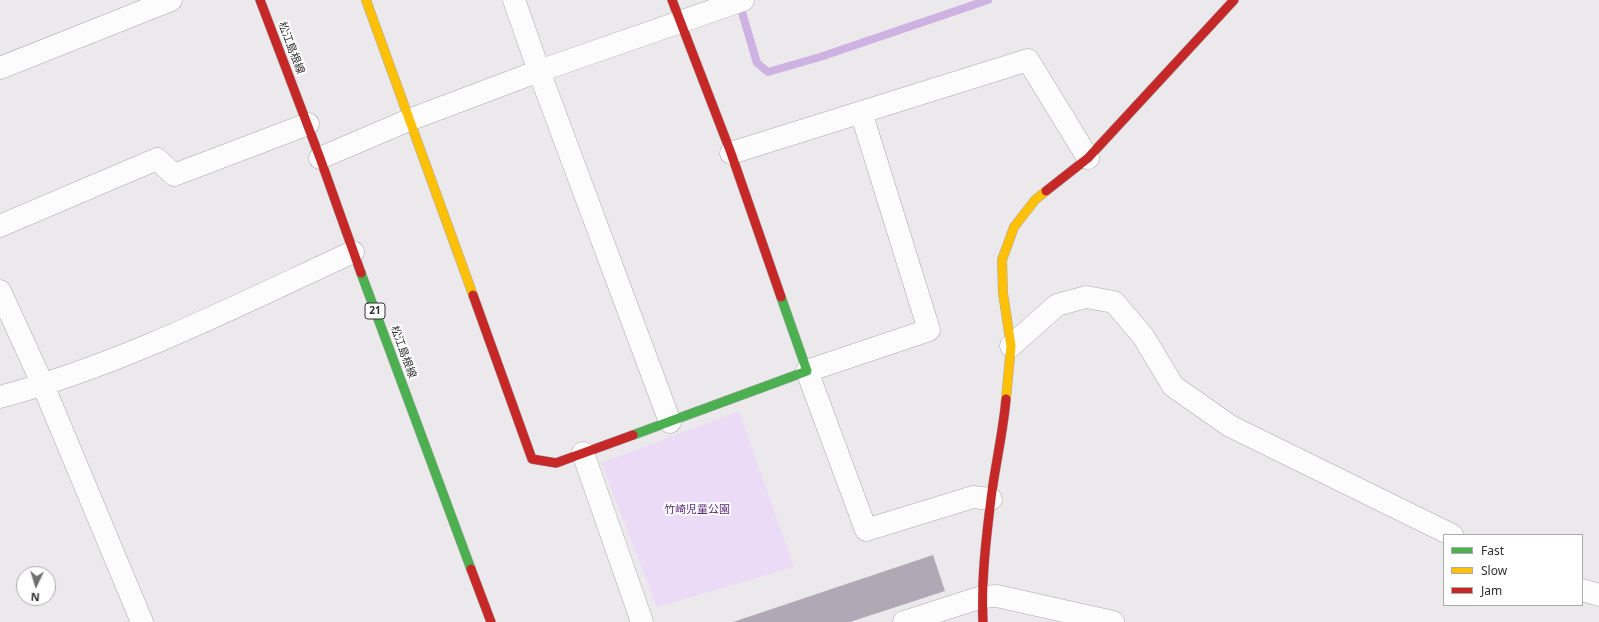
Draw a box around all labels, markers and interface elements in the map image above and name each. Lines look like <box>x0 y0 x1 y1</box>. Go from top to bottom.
street label: 松江島根線 <box>275 20 307 76</box>
road number: 21 <box>365 303 385 319</box>
street label: 松江島根線 <box>387 324 419 380</box>
park label: 竹崎児童公園 <box>664 503 730 517</box>
legend <box>1443 534 1583 606</box>
text: Fast <box>1481 542 1504 559</box>
text: Slow <box>1481 562 1507 579</box>
north arrow <box>16 566 56 606</box>
text: Jam <box>1481 582 1502 599</box>
text: N <box>30 590 40 605</box>

